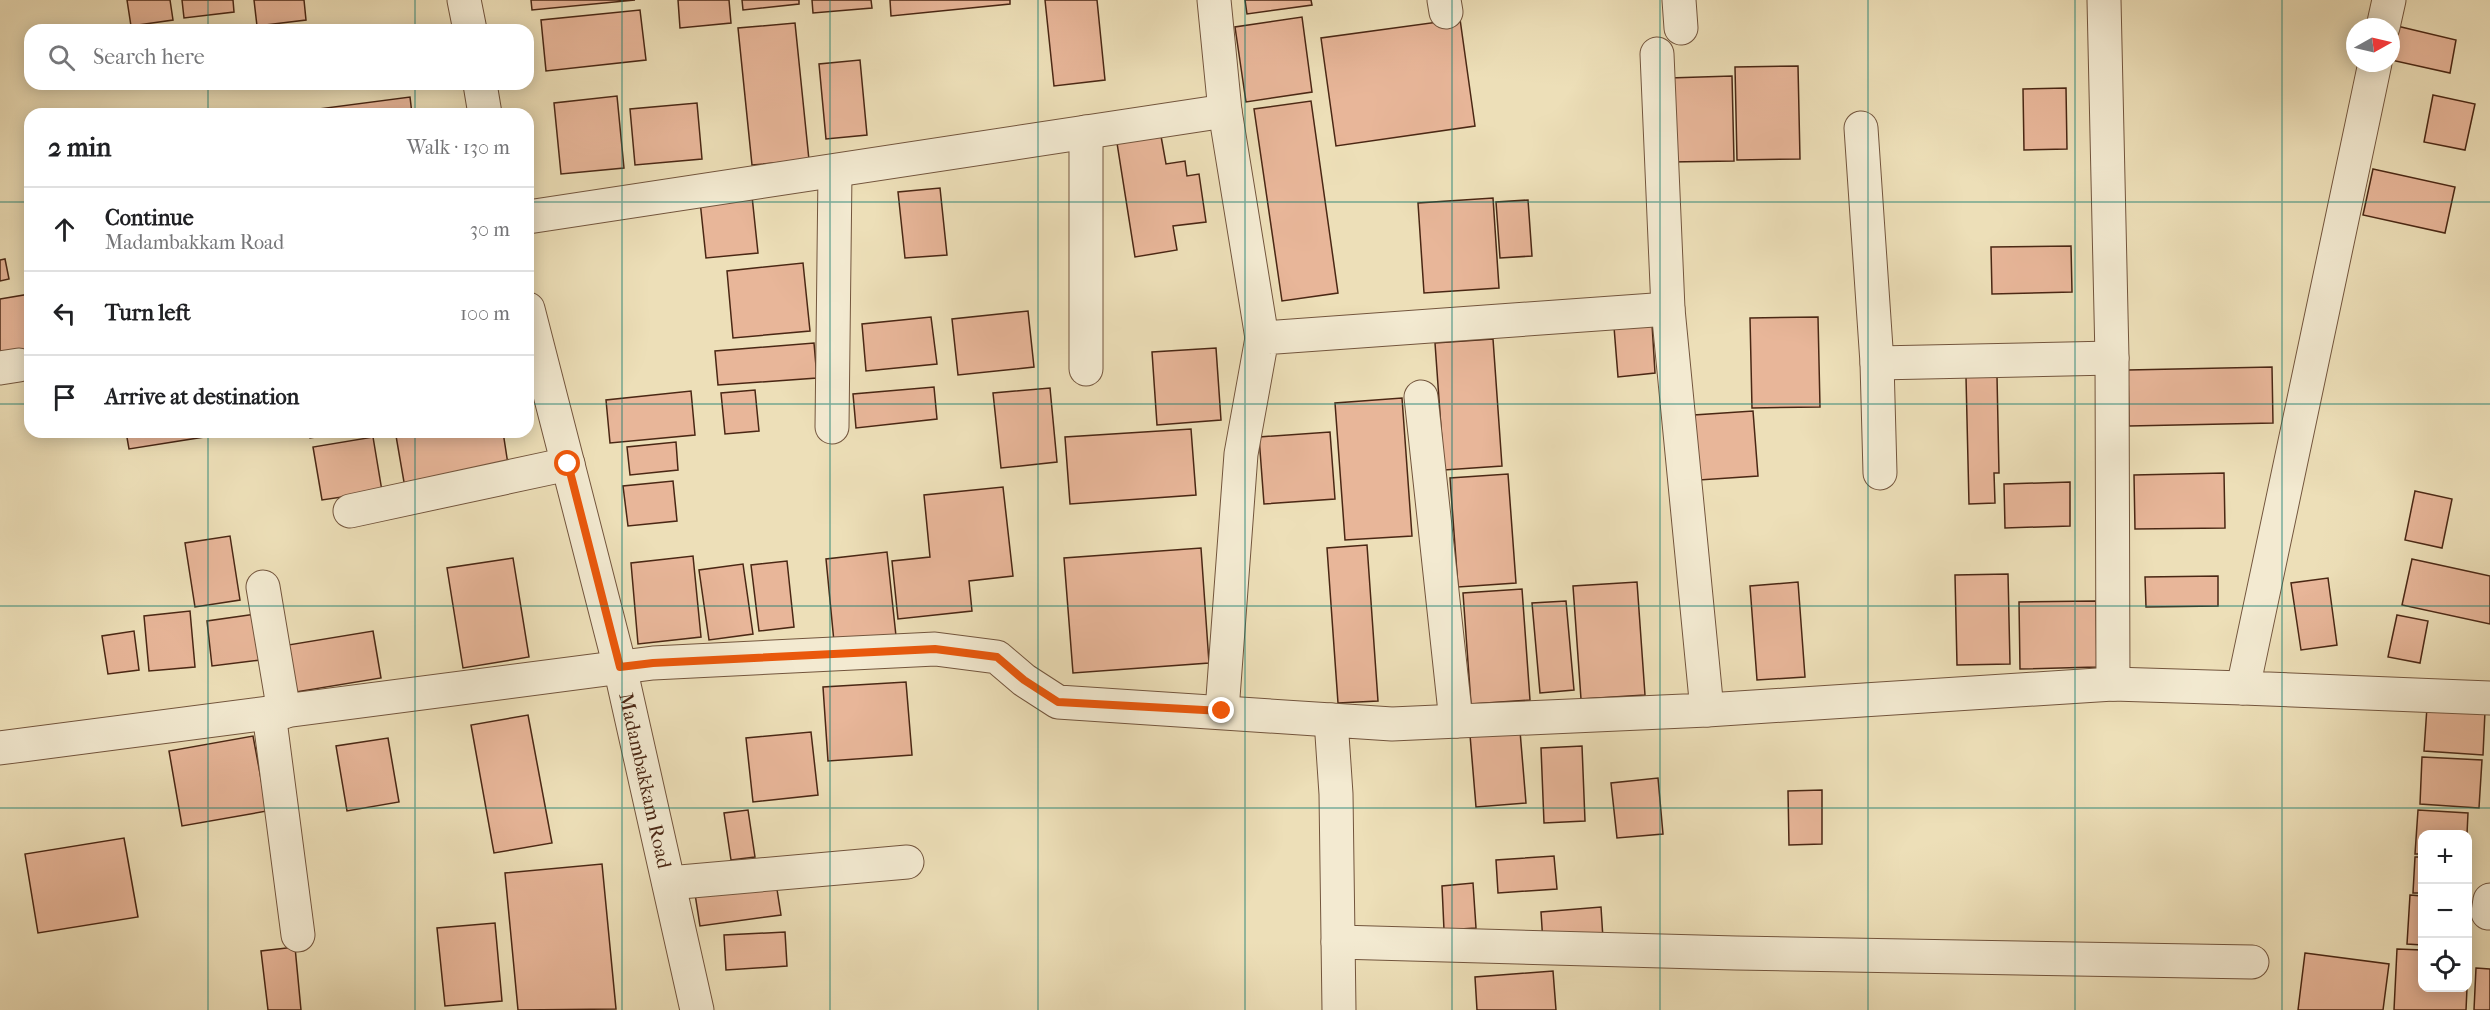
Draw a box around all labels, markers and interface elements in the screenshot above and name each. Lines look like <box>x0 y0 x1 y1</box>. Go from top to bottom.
north arrow <box>2346 18 2400 72</box>
search box <box>24 24 534 90</box>
icon: search <box>45 41 78 74</box>
text: Search here <box>93 44 205 70</box>
text: 2 min <box>48 132 111 163</box>
text: Walk · 130 m <box>407 136 510 159</box>
text: Continue <box>105 205 194 231</box>
icon: ahead <box>48 213 81 246</box>
text: 30 m <box>470 218 510 241</box>
text: Madambakkam Road <box>105 231 284 254</box>
icon: left <box>48 297 81 330</box>
text: Turn left <box>105 300 191 326</box>
text: 100 m <box>460 302 510 325</box>
icon: arrive <box>48 381 81 414</box>
text: Arrive at destination <box>105 384 299 410</box>
route start <box>554 450 580 476</box>
street label: Madambakkam Road <box>614 691 676 872</box>
route end <box>1208 697 1234 723</box>
map controls <box>2418 830 2472 992</box>
button: + <box>2418 830 2472 884</box>
button: − <box>2418 884 2472 938</box>
button: locate <box>2418 938 2472 992</box>

